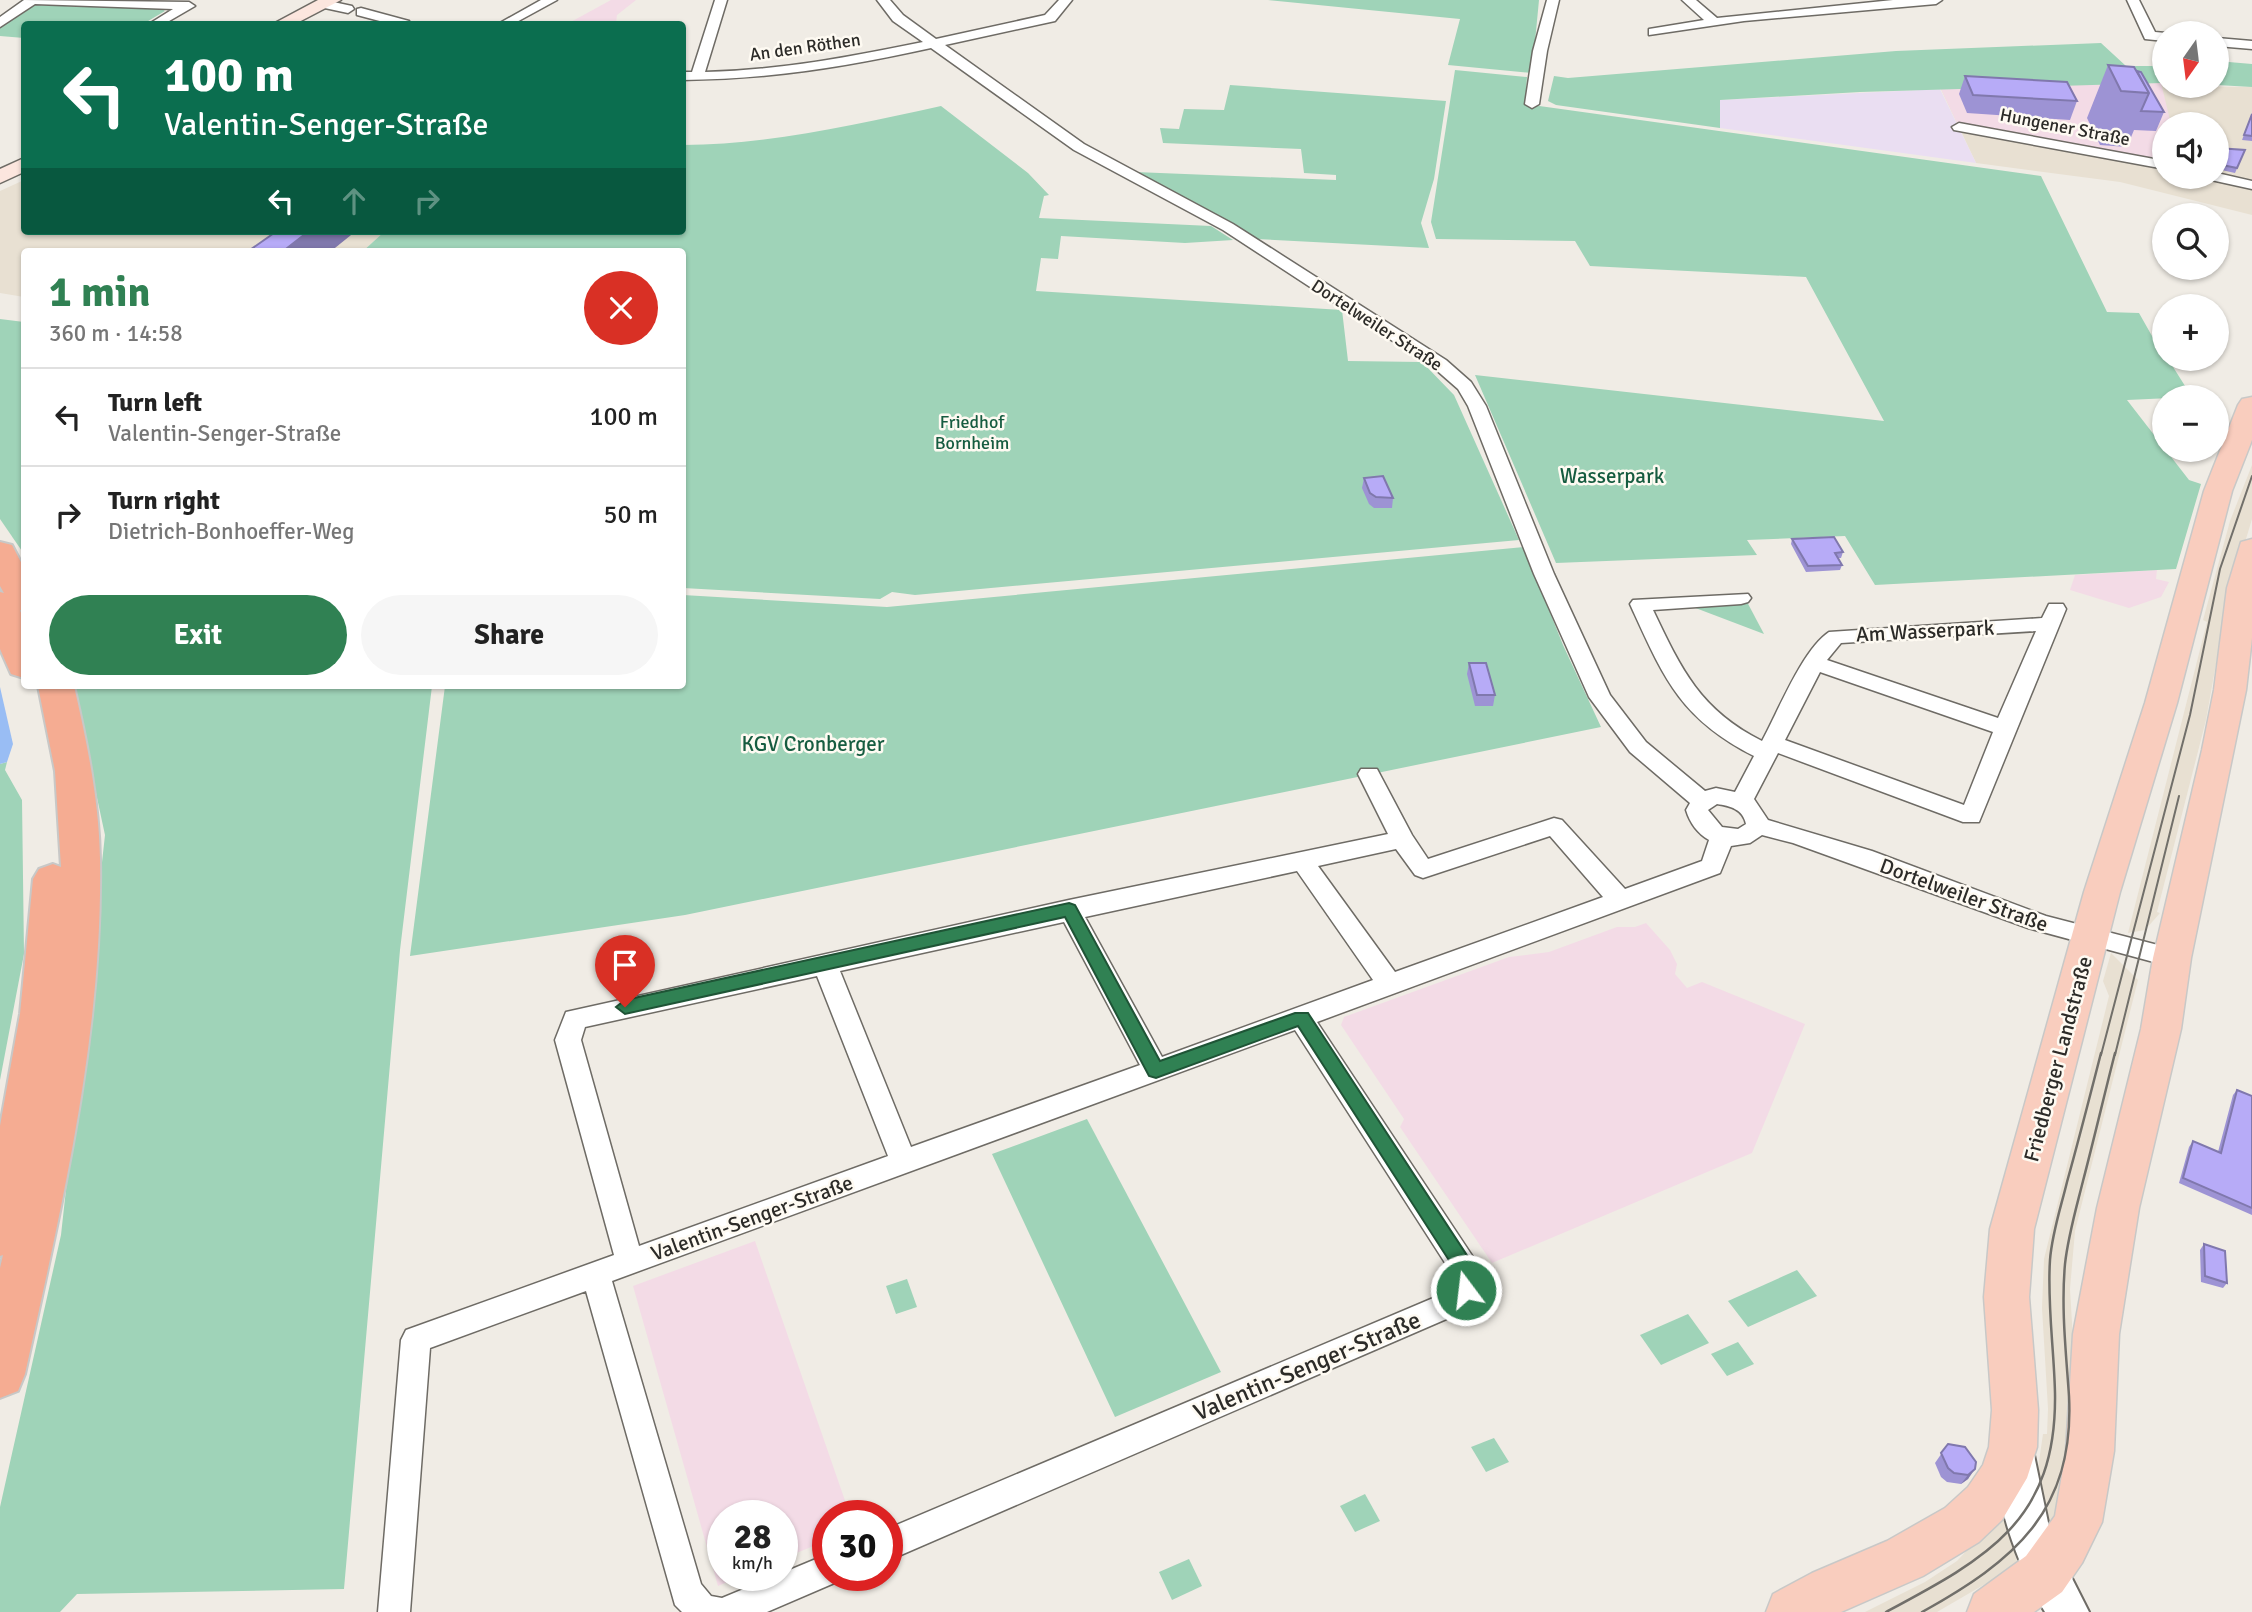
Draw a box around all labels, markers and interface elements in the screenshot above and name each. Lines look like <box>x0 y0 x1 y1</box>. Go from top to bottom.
north arrow <box>2152 21 2230 98</box>
map controls <box>2152 21 2229 462</box>
street label: An den Röthen <box>748 28 862 66</box>
text: 100 m <box>164 45 294 105</box>
icon: left <box>49 49 140 140</box>
street label: Hungener Straße <box>1998 104 2132 150</box>
text: Valentin-Senger-Straße <box>164 105 489 144</box>
button: sound <box>2152 112 2229 189</box>
icon: left <box>262 182 300 220</box>
icon: ahead <box>335 182 373 220</box>
icon: right <box>408 182 446 220</box>
button: search <box>2152 203 2229 280</box>
text: 1 min <box>49 267 150 318</box>
button: close <box>584 271 658 345</box>
street label: Dortelweiler Straße <box>1307 274 1447 376</box>
button: + <box>2152 294 2229 371</box>
text: 360 m · 14:58 <box>49 319 183 348</box>
button: − <box>2152 385 2229 462</box>
text: Turn left <box>108 387 202 419</box>
icon: left <box>49 398 87 436</box>
text: 100 m <box>589 401 658 433</box>
park label: Friedhof Bornheim <box>935 411 1009 454</box>
text: Valentin-Senger-Straße <box>108 419 341 448</box>
park label: Wasserpark <box>1560 463 1665 489</box>
text: Turn right <box>108 485 220 517</box>
icon: right <box>49 496 87 534</box>
text: 50 m <box>603 499 658 531</box>
text: Dietrich-Bonhoeffer-Weg <box>108 517 354 546</box>
button: Exit <box>49 595 347 675</box>
button: Share <box>361 595 658 675</box>
street label: Am Wasserpark <box>1855 614 1995 648</box>
park label: KGV Cronberger <box>741 731 885 757</box>
street label: Dortelweiler Straße <box>1876 852 2052 938</box>
pin <box>595 935 655 1007</box>
icon: arrive <box>606 946 644 984</box>
street label: Friedberger Landstraße <box>2018 954 2098 1164</box>
street label: Valentin-Senger-Straße <box>647 1169 857 1267</box>
position arrow <box>1429 1253 1503 1327</box>
street label: Valentin-Senger-Straße <box>1189 1305 1425 1427</box>
speed limit sign: 30 <box>812 1500 903 1591</box>
text: 28 <box>734 1515 771 1558</box>
text: km/h <box>732 1552 773 1574</box>

